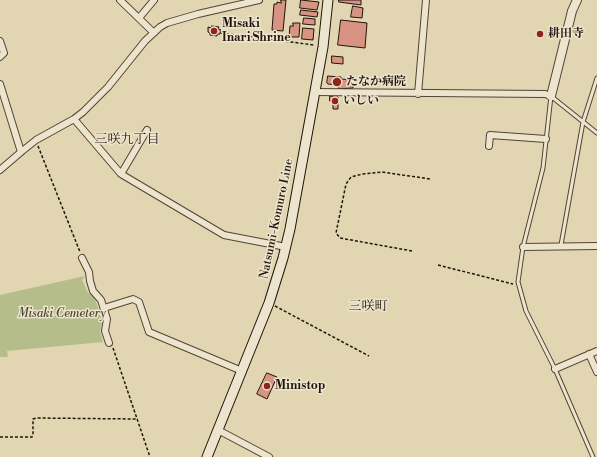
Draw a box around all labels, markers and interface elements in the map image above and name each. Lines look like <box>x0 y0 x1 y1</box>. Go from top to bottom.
place label: Misaki Inari Shrine <box>222 17 291 45</box>
marker: Misaki Inari Shrine <box>209 26 219 36</box>
place label: 耕田寺 <box>548 27 584 41</box>
marker: 耕田寺 <box>535 29 545 39</box>
place label: たなか病院 <box>346 75 406 89</box>
marker: たなか病院 <box>331 76 343 88</box>
place label: いしい <box>343 94 379 108</box>
marker: いしい <box>330 96 340 106</box>
district label: 三咲九丁目 <box>95 132 159 148</box>
street label: Natsumi-Komuro Line <box>257 158 297 280</box>
district label: 三咲町 <box>349 299 387 315</box>
park label: Misaki Cemetery <box>18 307 106 321</box>
place label: Ministop <box>275 379 325 393</box>
marker: Ministop <box>262 381 272 391</box>

